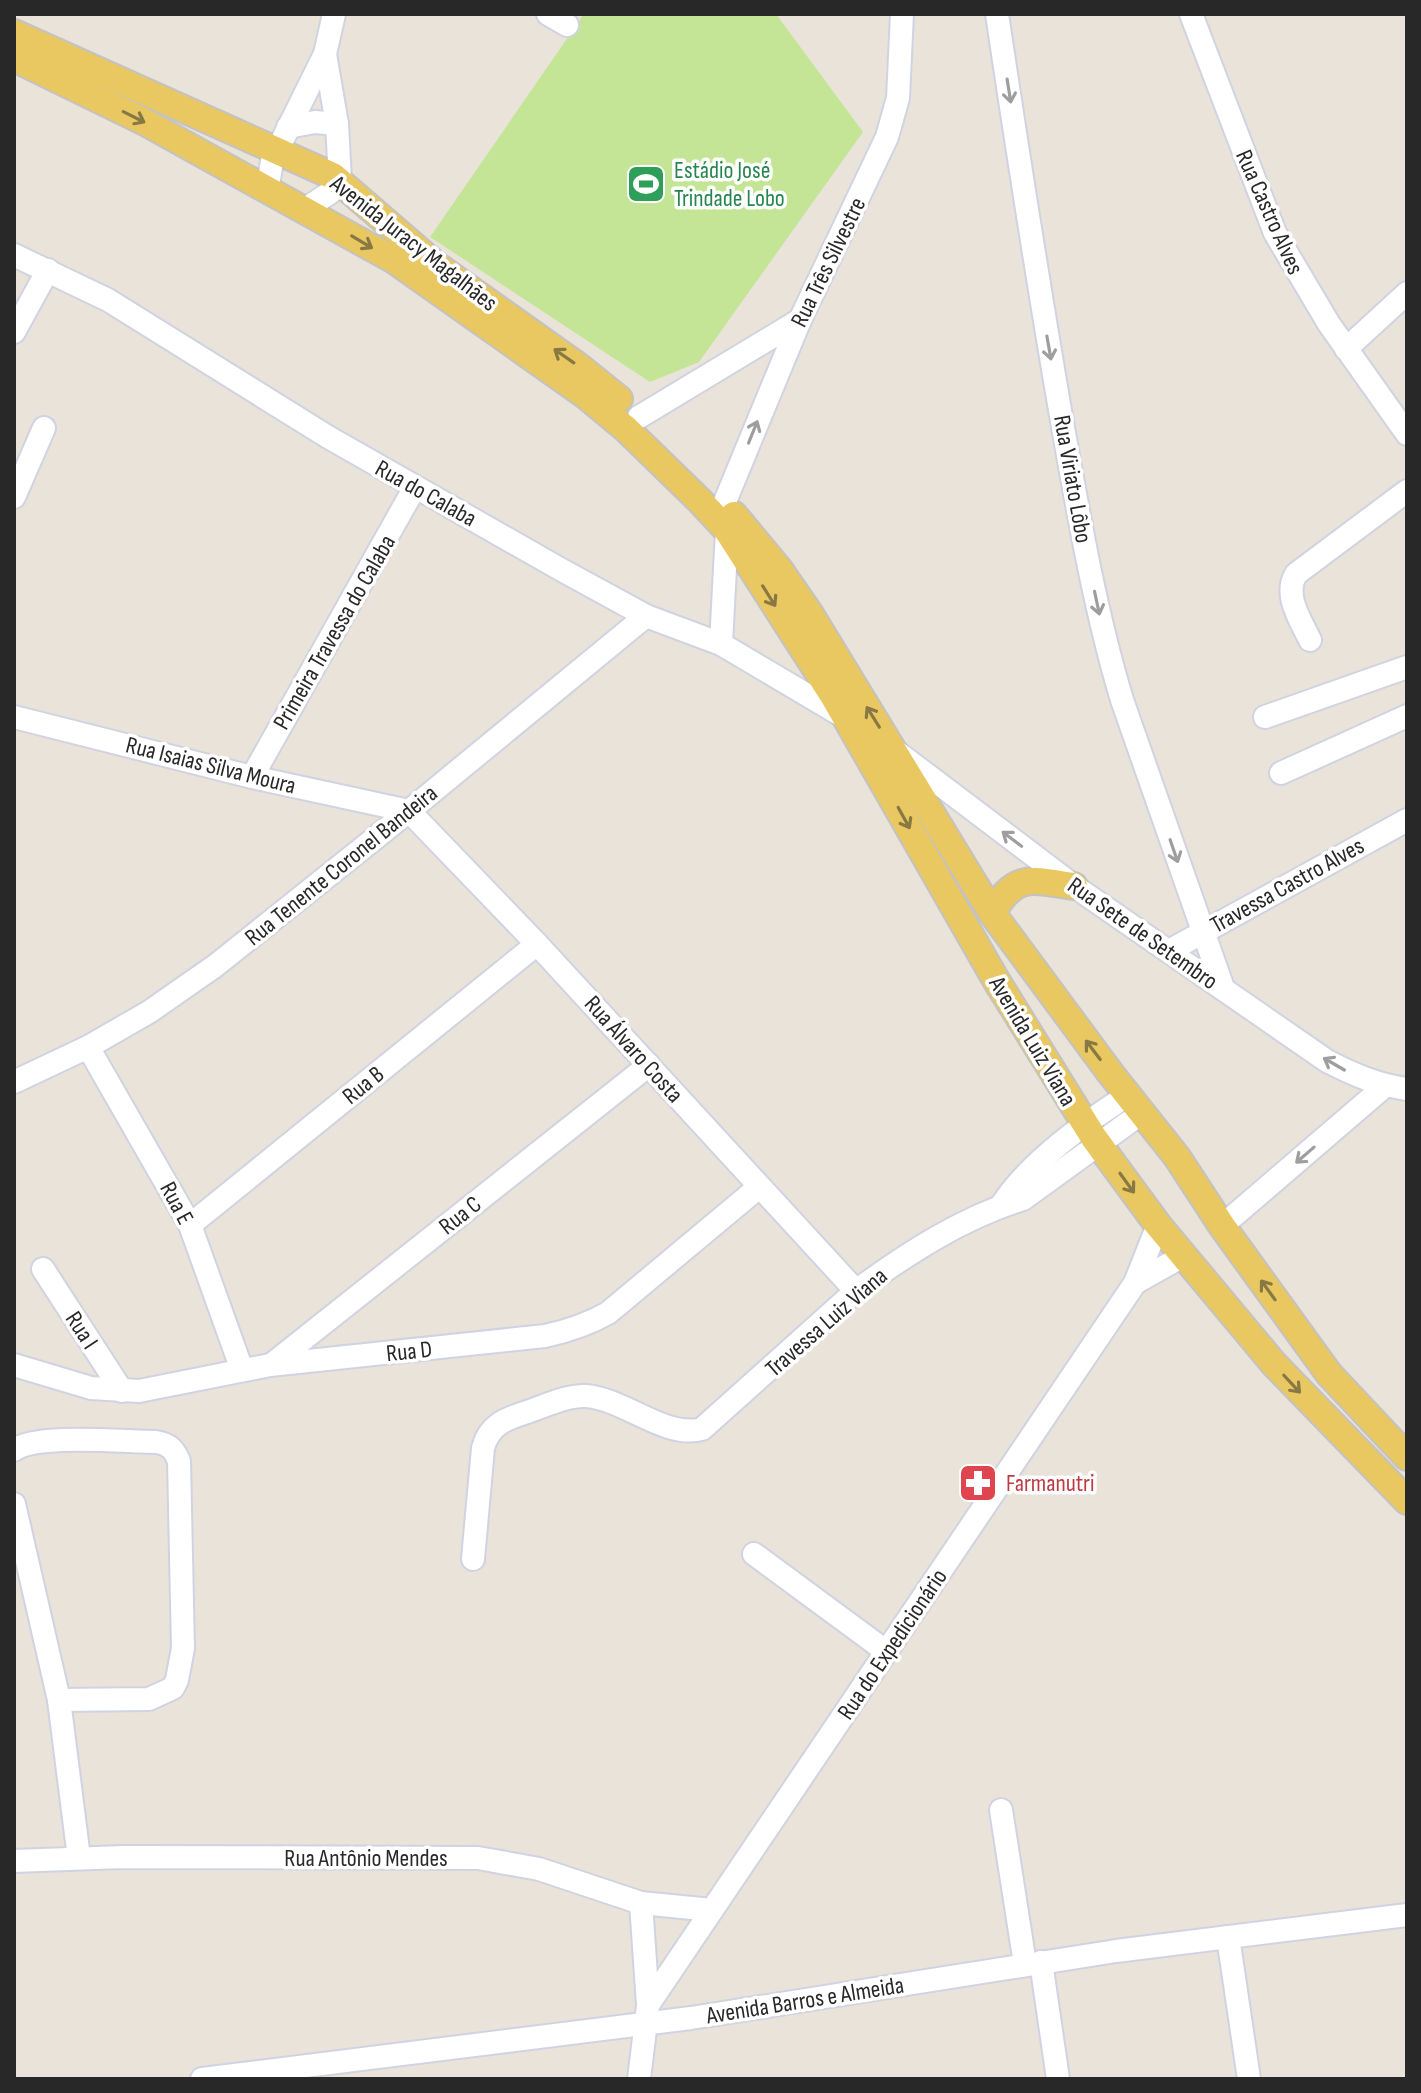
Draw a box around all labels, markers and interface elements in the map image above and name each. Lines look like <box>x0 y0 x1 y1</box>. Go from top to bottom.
one-way arrow <box>1002 78 1017 103</box>
one-way arrow <box>122 110 146 125</box>
street label: Rua Castro Alves <box>1229 145 1310 279</box>
place label: Estádio José Trindade Lobo <box>674 156 785 213</box>
sports icon: Estádio José Trindade Lobo <box>625 163 667 205</box>
street label: Avenida Juracy Magalhães <box>324 169 503 318</box>
street label: Rua Três Silvestre <box>785 193 872 332</box>
one-way arrow <box>350 234 373 250</box>
one-way arrow <box>1043 335 1058 360</box>
one-way arrow <box>554 348 576 364</box>
street label: Rua Viriato Lôbo <box>1047 413 1098 545</box>
one-way arrow <box>747 420 761 444</box>
street label: Rua do Calaba <box>370 454 481 533</box>
street label: Primeira Travessa do Calaba <box>267 530 402 735</box>
one-way arrow <box>761 584 777 607</box>
one-way arrow <box>1090 590 1105 616</box>
one-way arrow <box>865 706 881 728</box>
street label: Rua Isaias Silva Moura <box>123 730 299 801</box>
street label: Rua Tenente Coronel Bandeira <box>239 779 443 952</box>
one-way arrow <box>896 806 912 829</box>
one-way arrow <box>1002 831 1023 848</box>
street label: Travessa Castro Alves <box>1205 831 1369 940</box>
one-way arrow <box>1168 839 1183 864</box>
street label: Rua Sete de Setembro <box>1062 871 1223 996</box>
street label: Avenida Luiz Viana <box>982 970 1083 1111</box>
street label: Rua Álvaro Costa <box>578 990 689 1109</box>
one-way arrow <box>1085 1040 1102 1061</box>
one-way arrow <box>1323 1056 1346 1072</box>
street label: Rua B <box>337 1060 390 1111</box>
one-way arrow <box>1295 1146 1315 1164</box>
one-way arrow <box>1118 1172 1135 1193</box>
street label: Rua E <box>153 1177 200 1230</box>
street label: Rua C <box>433 1190 487 1241</box>
street label: Travessa Luiz Viana <box>759 1262 893 1383</box>
one-way arrow <box>1260 1279 1276 1301</box>
street label: Rua I <box>59 1306 104 1355</box>
street label: Rua D <box>385 1335 433 1368</box>
one-way arrow <box>1282 1374 1301 1393</box>
pharmacy icon: Farmanutri <box>957 1462 999 1504</box>
place label: Farmanutri <box>1006 1469 1094 1498</box>
street label: Rua do Expedicionário <box>831 1563 954 1725</box>
street label: Rua Antônio Mendes <box>284 1844 448 1873</box>
street label: Avenida Barros e Almeida <box>703 1971 906 2031</box>

